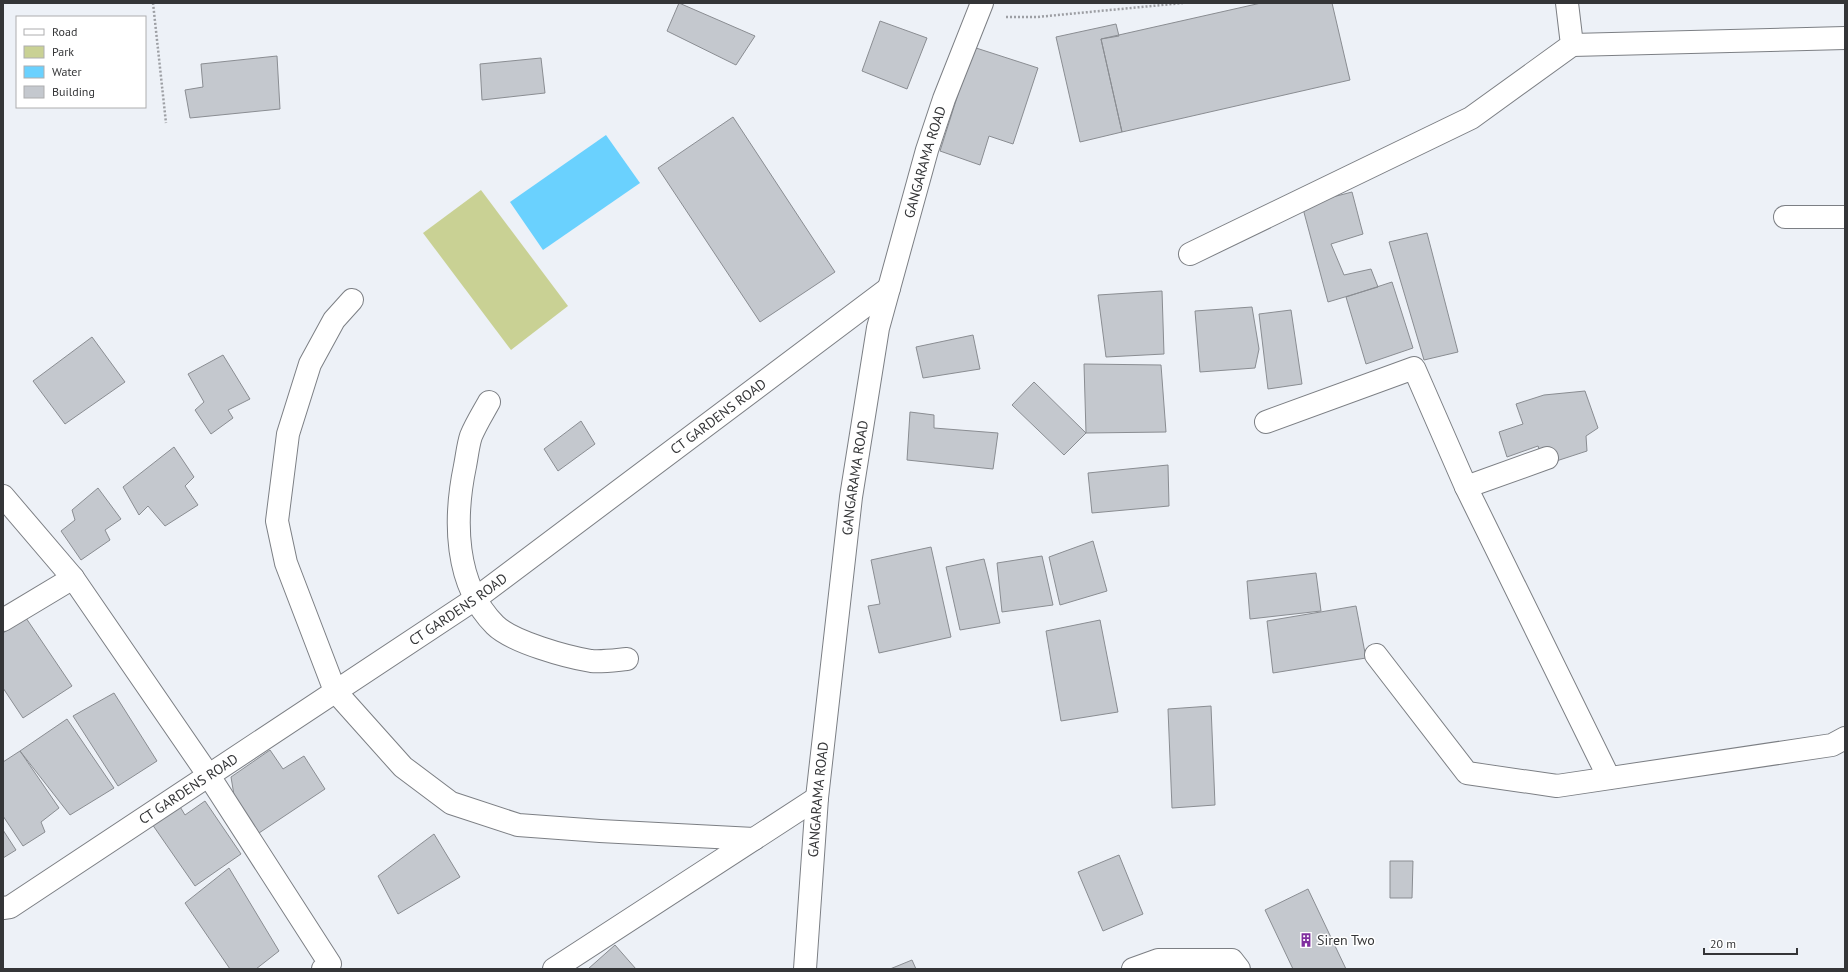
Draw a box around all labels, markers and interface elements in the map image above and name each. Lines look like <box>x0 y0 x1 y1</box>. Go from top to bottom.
legend <box>16 16 146 108</box>
text: Road <box>52 24 77 39</box>
text: Park <box>52 44 74 59</box>
text: Water <box>52 64 82 79</box>
text: Building <box>52 84 95 99</box>
street label: GANGARAMA ROAD <box>900 104 950 220</box>
street label: CT GARDENS ROAD <box>667 374 770 458</box>
street label: GANGARAMA ROAD <box>838 419 872 536</box>
street label: CT GARDENS ROAD <box>405 569 511 649</box>
street label: GANGARAMA ROAD <box>804 741 832 858</box>
street label: CT GARDENS ROAD <box>135 750 241 828</box>
scale bar <box>1704 930 1797 956</box>
place label: Siren Two <box>1317 931 1375 949</box>
building icon: Siren Two <box>1298 932 1314 948</box>
text: 20 m <box>1710 936 1736 951</box>

